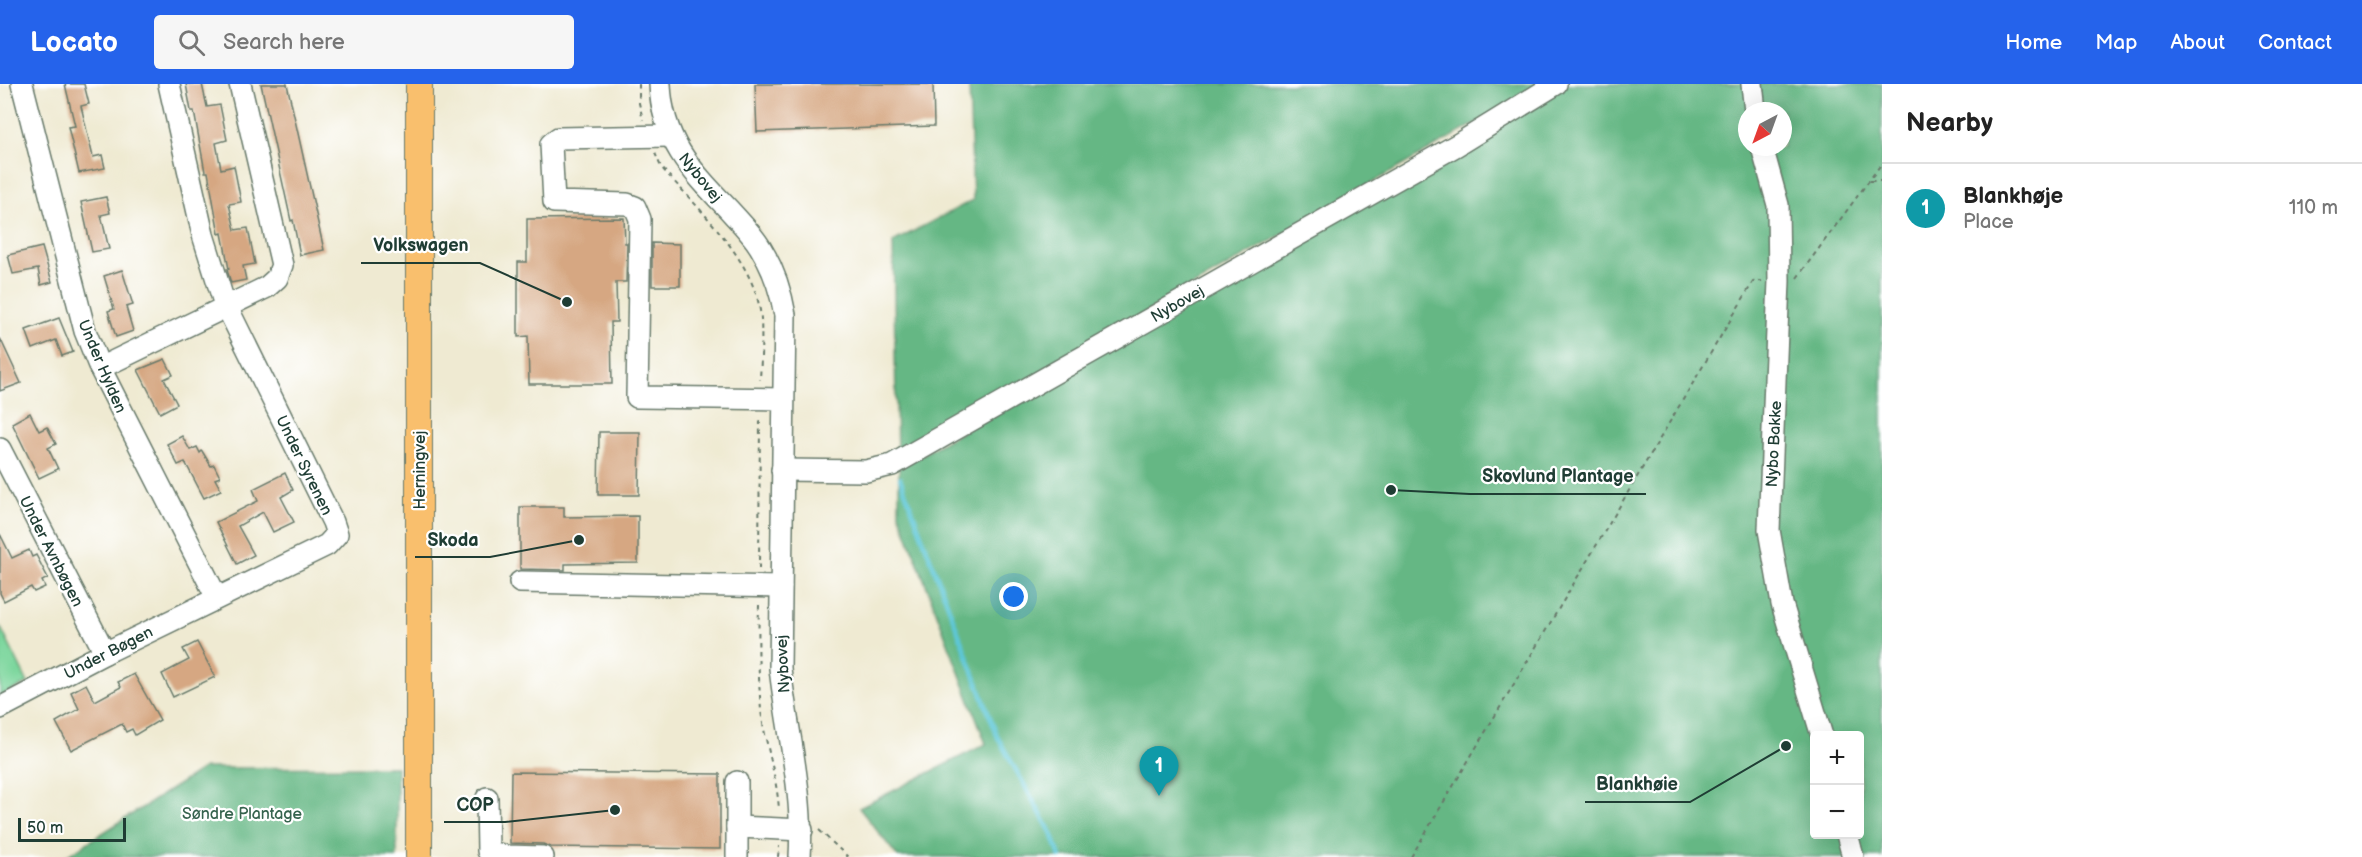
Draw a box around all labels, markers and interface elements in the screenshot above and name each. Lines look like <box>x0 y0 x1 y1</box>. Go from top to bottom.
search box <box>154 15 574 69</box>
text: Locato <box>30 26 118 59</box>
icon: search <box>175 26 208 59</box>
text: Search here <box>223 29 345 56</box>
text: Home <box>2005 30 2062 55</box>
text: Map <box>2095 30 2137 55</box>
text: About <box>2170 30 2225 55</box>
text: Contact <box>2258 30 2332 55</box>
north arrow <box>1738 102 1792 156</box>
text: Nearby <box>1906 108 1993 139</box>
street label: Nybovej <box>674 149 725 206</box>
text: Blankhøje <box>1963 183 2063 210</box>
text: 1 <box>1921 196 1930 220</box>
text: 110 m <box>2289 196 2338 220</box>
text: Place <box>1963 210 2014 234</box>
callout: Volkswagen <box>361 227 480 263</box>
text: Volkswagen <box>373 235 469 256</box>
street label: Nybovej <box>1148 282 1208 327</box>
street label: Under Hylden <box>73 317 130 416</box>
street label: Nybo Bakke <box>1763 400 1786 488</box>
street label: Under Syrenen <box>271 413 336 519</box>
street label: Herningvej <box>411 431 430 509</box>
callout: Skovlund Plantage <box>1470 458 1646 494</box>
text: Skovlund Plantage <box>1482 466 1634 487</box>
street label: Under Avnbøgen <box>15 493 87 610</box>
callout: Skoda <box>415 521 490 557</box>
text: Skoda <box>427 530 479 551</box>
your location <box>999 582 1028 611</box>
street label: Under Bøgen <box>61 623 156 684</box>
street label: Nybovej <box>772 634 795 693</box>
map controls <box>1810 731 1864 839</box>
button: + <box>1810 731 1864 785</box>
pin: 1 <box>1140 746 1178 796</box>
callout: Blankhøie <box>1585 766 1690 802</box>
text: Blankhøie <box>1596 774 1678 795</box>
button: − <box>1810 785 1864 839</box>
callout: COP <box>444 786 505 822</box>
text: COP <box>456 795 494 816</box>
park label: Søndre Plantage <box>182 805 303 824</box>
scale bar <box>18 815 126 842</box>
text: 50 m <box>27 819 63 838</box>

